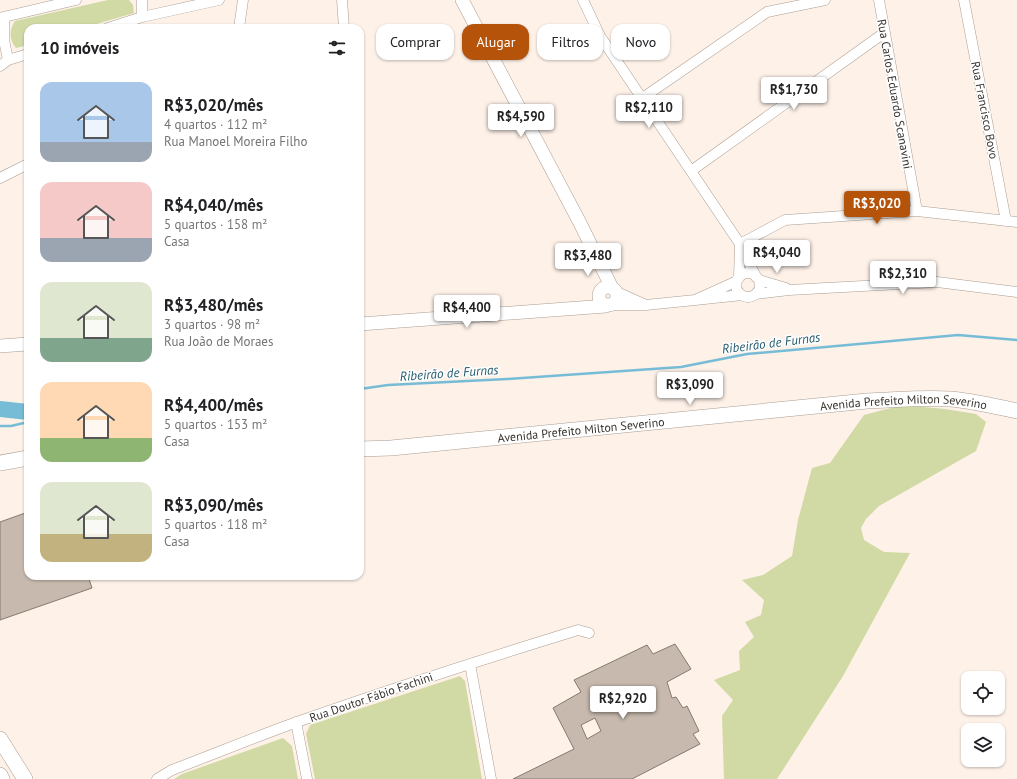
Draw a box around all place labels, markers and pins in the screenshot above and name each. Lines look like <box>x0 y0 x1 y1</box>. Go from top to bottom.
pin: R$1,730 <box>757 77 831 111</box>
pin: R$2,110 <box>612 95 686 129</box>
pin: R$4,590 <box>484 104 558 138</box>
pin: R$3,020 <box>840 191 914 225</box>
pin: R$4,040 <box>740 240 814 274</box>
pin: R$3,480 <box>551 243 625 277</box>
pin: R$2,310 <box>866 261 940 295</box>
pin: R$4,400 <box>430 295 504 329</box>
pin: R$3,090 <box>653 372 727 406</box>
pin: R$2,920 <box>586 686 660 720</box>

